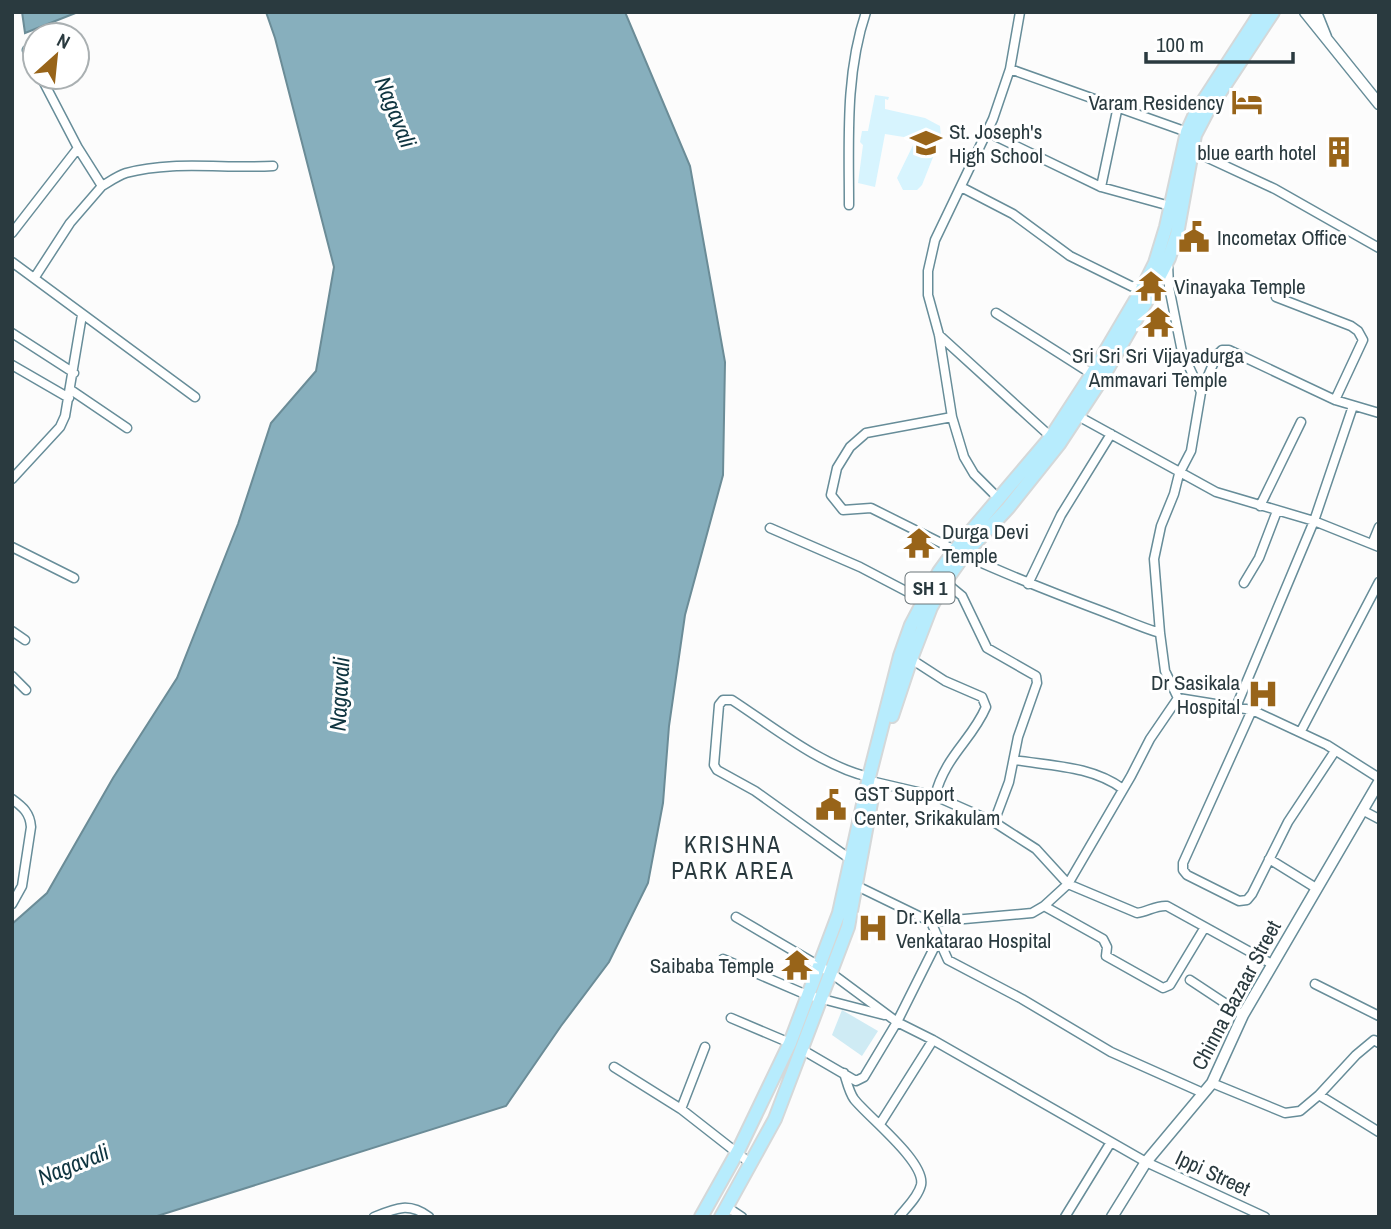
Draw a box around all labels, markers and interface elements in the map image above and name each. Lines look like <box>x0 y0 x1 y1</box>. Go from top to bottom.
north arrow <box>21 21 91 91</box>
scale bar <box>1146 21 1293 65</box>
text: N <box>53 27 75 55</box>
text: 100 m <box>1156 30 1204 59</box>
water label: Nagavali <box>368 72 425 153</box>
hotel icon: Varam Residency <box>1230 85 1264 119</box>
place label: Varam Residency <box>1088 88 1224 117</box>
place label: St. Joseph's High School <box>949 117 1043 170</box>
school or university icon: St. Joseph's High School <box>909 126 943 160</box>
building icon: blue earth hotel <box>1322 135 1356 169</box>
place label: blue earth hotel <box>1197 138 1316 167</box>
public building icon: Incometax Office <box>1177 220 1211 254</box>
place label: Incometax Office <box>1217 223 1347 252</box>
temple icon: Vinayaka Temple <box>1134 269 1168 303</box>
place label: Vinayaka Temple <box>1174 272 1306 301</box>
temple icon: Sri Sri Sri Vijayadurga Ammavari Temple <box>1141 305 1175 339</box>
place label: Sri Sri Sri Vijayadurga Ammavari Temple <box>1072 341 1244 394</box>
place label: Durga Devi Temple <box>942 517 1029 570</box>
temple icon: Durga Devi Temple <box>902 526 936 560</box>
road number: SH 1 <box>906 572 954 604</box>
water label: Nagavali <box>322 655 356 732</box>
place label: Dr Sasikala Hospital <box>1151 668 1240 721</box>
hospital icon: Dr Sasikala Hospital <box>1246 677 1280 711</box>
place label: GST Support Center, Srikakulam <box>854 779 1000 832</box>
public building icon: GST Support Center, Srikakulam <box>814 788 848 822</box>
district label: KRISHNA PARK AREA <box>671 829 795 886</box>
place label: Dr. Kella Venkatarao Hospital <box>896 902 1051 955</box>
hospital icon: Dr. Kella Venkatarao Hospital <box>856 911 890 945</box>
street label: Chinna Bazaar Street <box>1184 915 1288 1075</box>
temple icon: Saibaba Temple <box>780 948 814 982</box>
place label: Saibaba Temple <box>650 951 774 980</box>
water label: Nagavali <box>33 1135 114 1192</box>
street label: Ippi Street <box>1171 1143 1255 1203</box>

